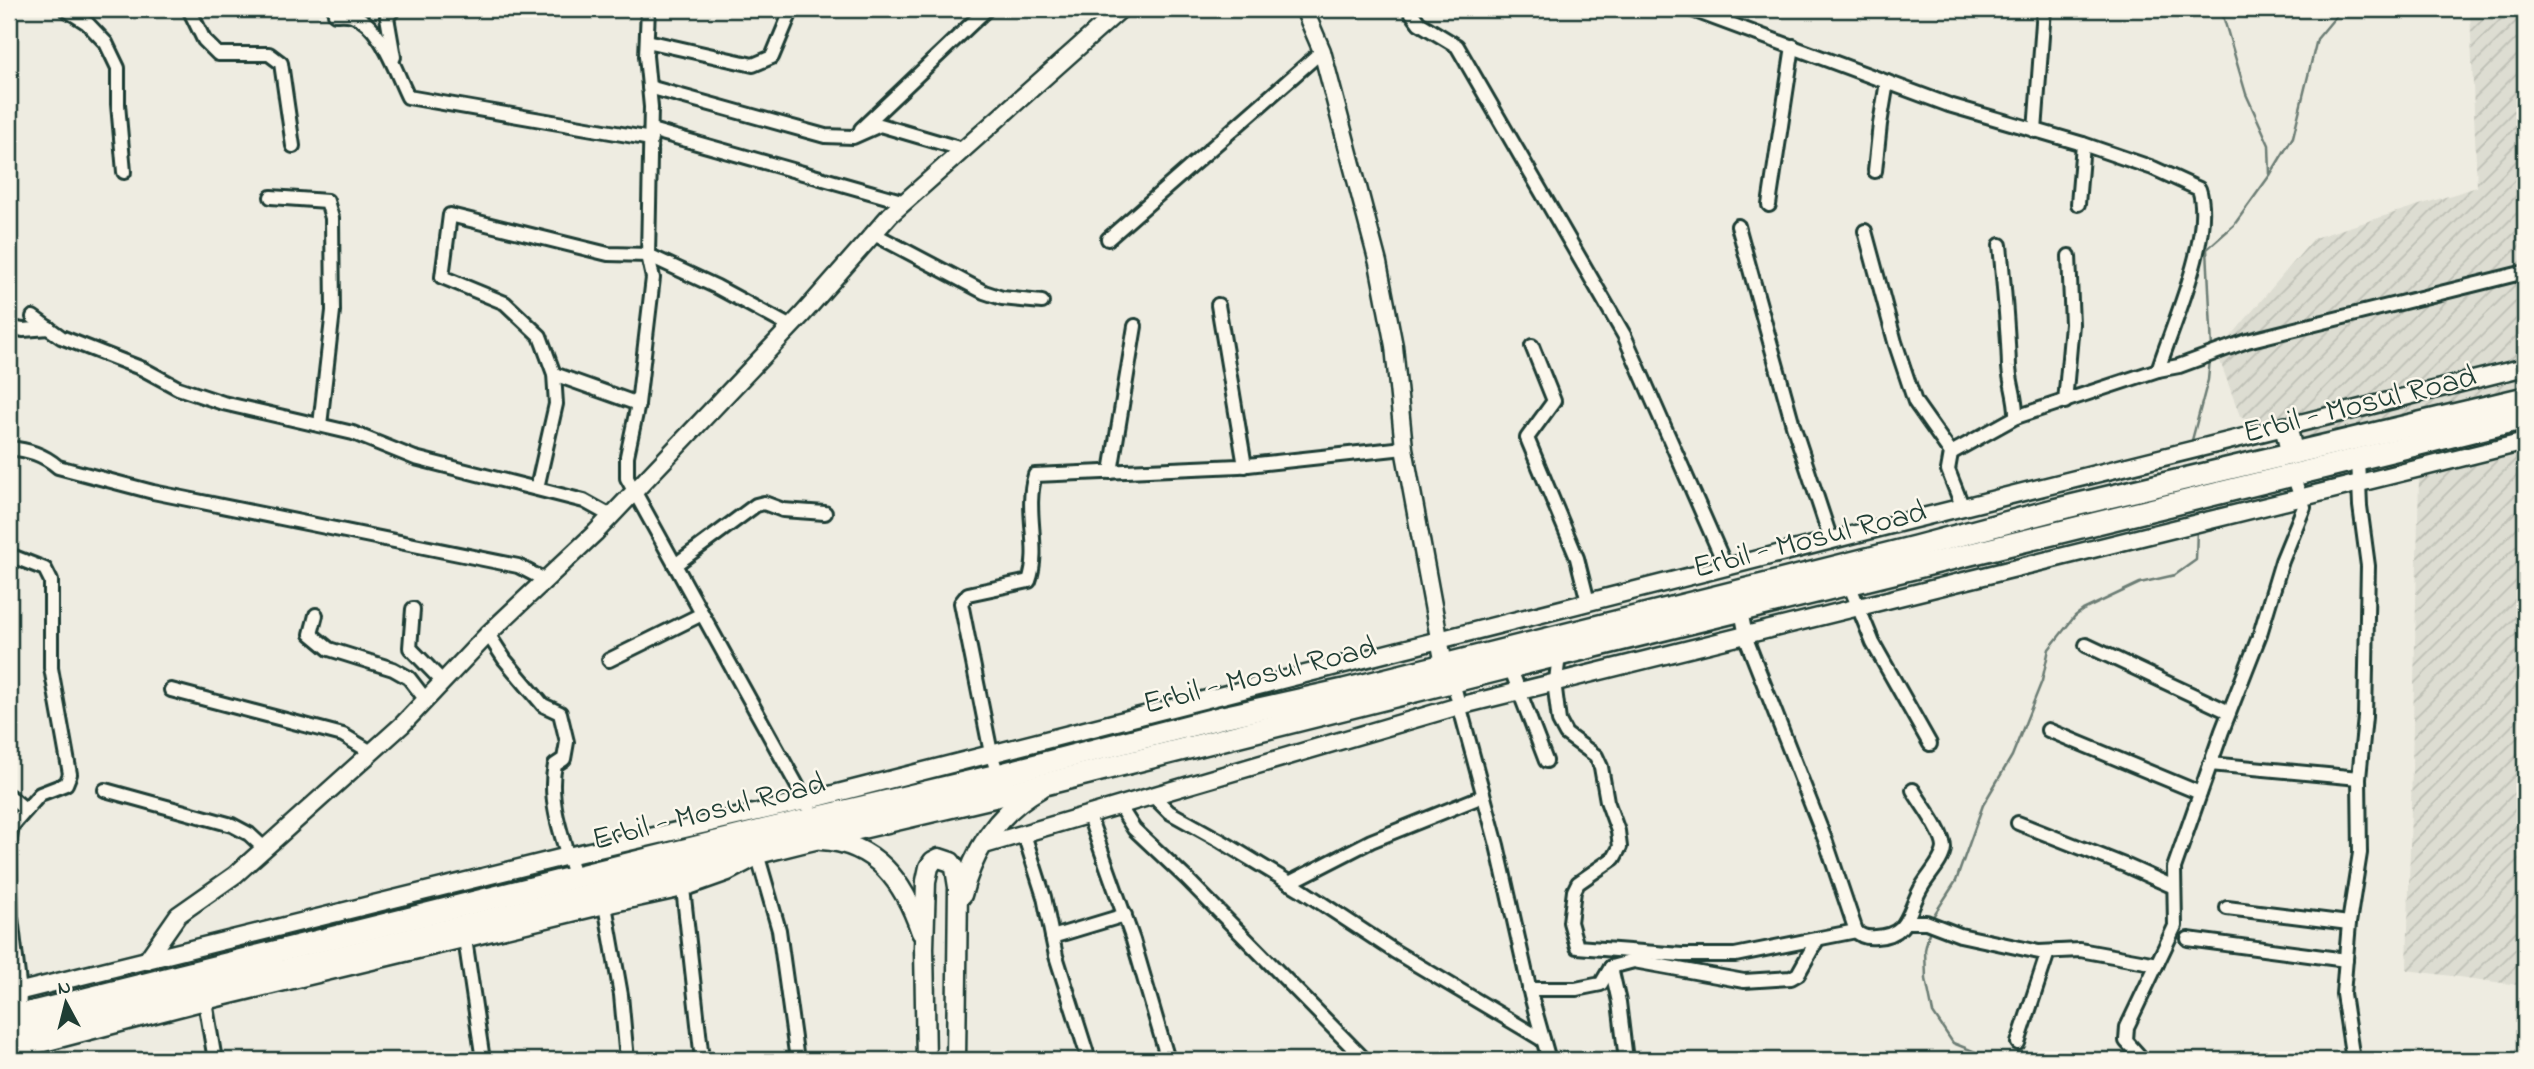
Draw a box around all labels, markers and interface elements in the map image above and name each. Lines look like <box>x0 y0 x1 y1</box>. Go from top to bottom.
street label: Erbil - Mosul Road <box>2238 354 2482 458</box>
street label: Erbil - Mosul Road <box>1688 489 1932 593</box>
street label: Erbil - Mosul Road <box>1138 625 1382 729</box>
street label: Erbil - Mosul Road <box>587 761 831 865</box>
north arrow <box>32 968 102 1038</box>
text: N <box>56 974 72 1003</box>

